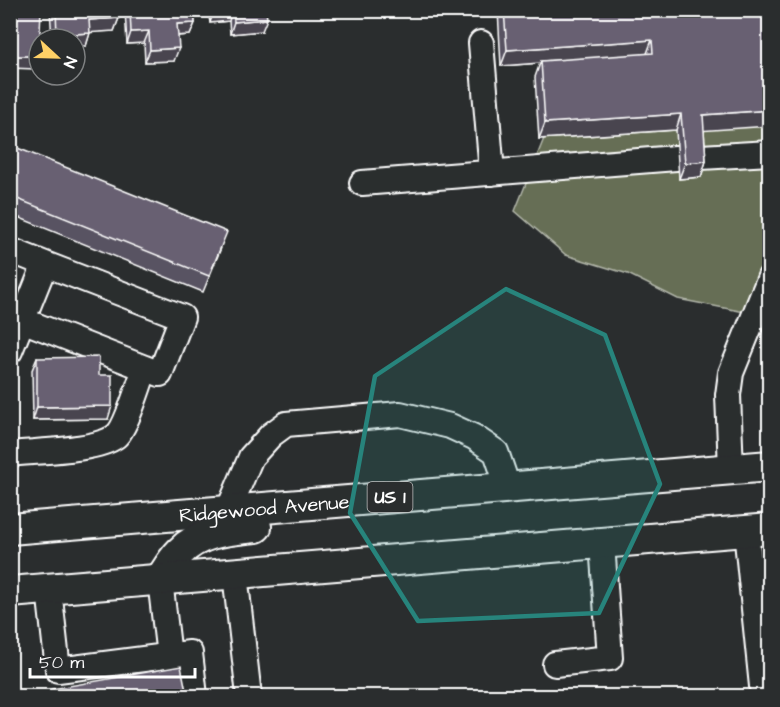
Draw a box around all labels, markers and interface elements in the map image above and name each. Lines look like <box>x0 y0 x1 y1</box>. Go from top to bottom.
north arrow <box>27 27 87 87</box>
text: N <box>58 53 82 71</box>
road number: US 1 <box>368 482 412 512</box>
street label: Ridgewood Avenue <box>178 488 351 530</box>
scale bar <box>30 641 195 679</box>
text: 50 m <box>39 650 84 675</box>

